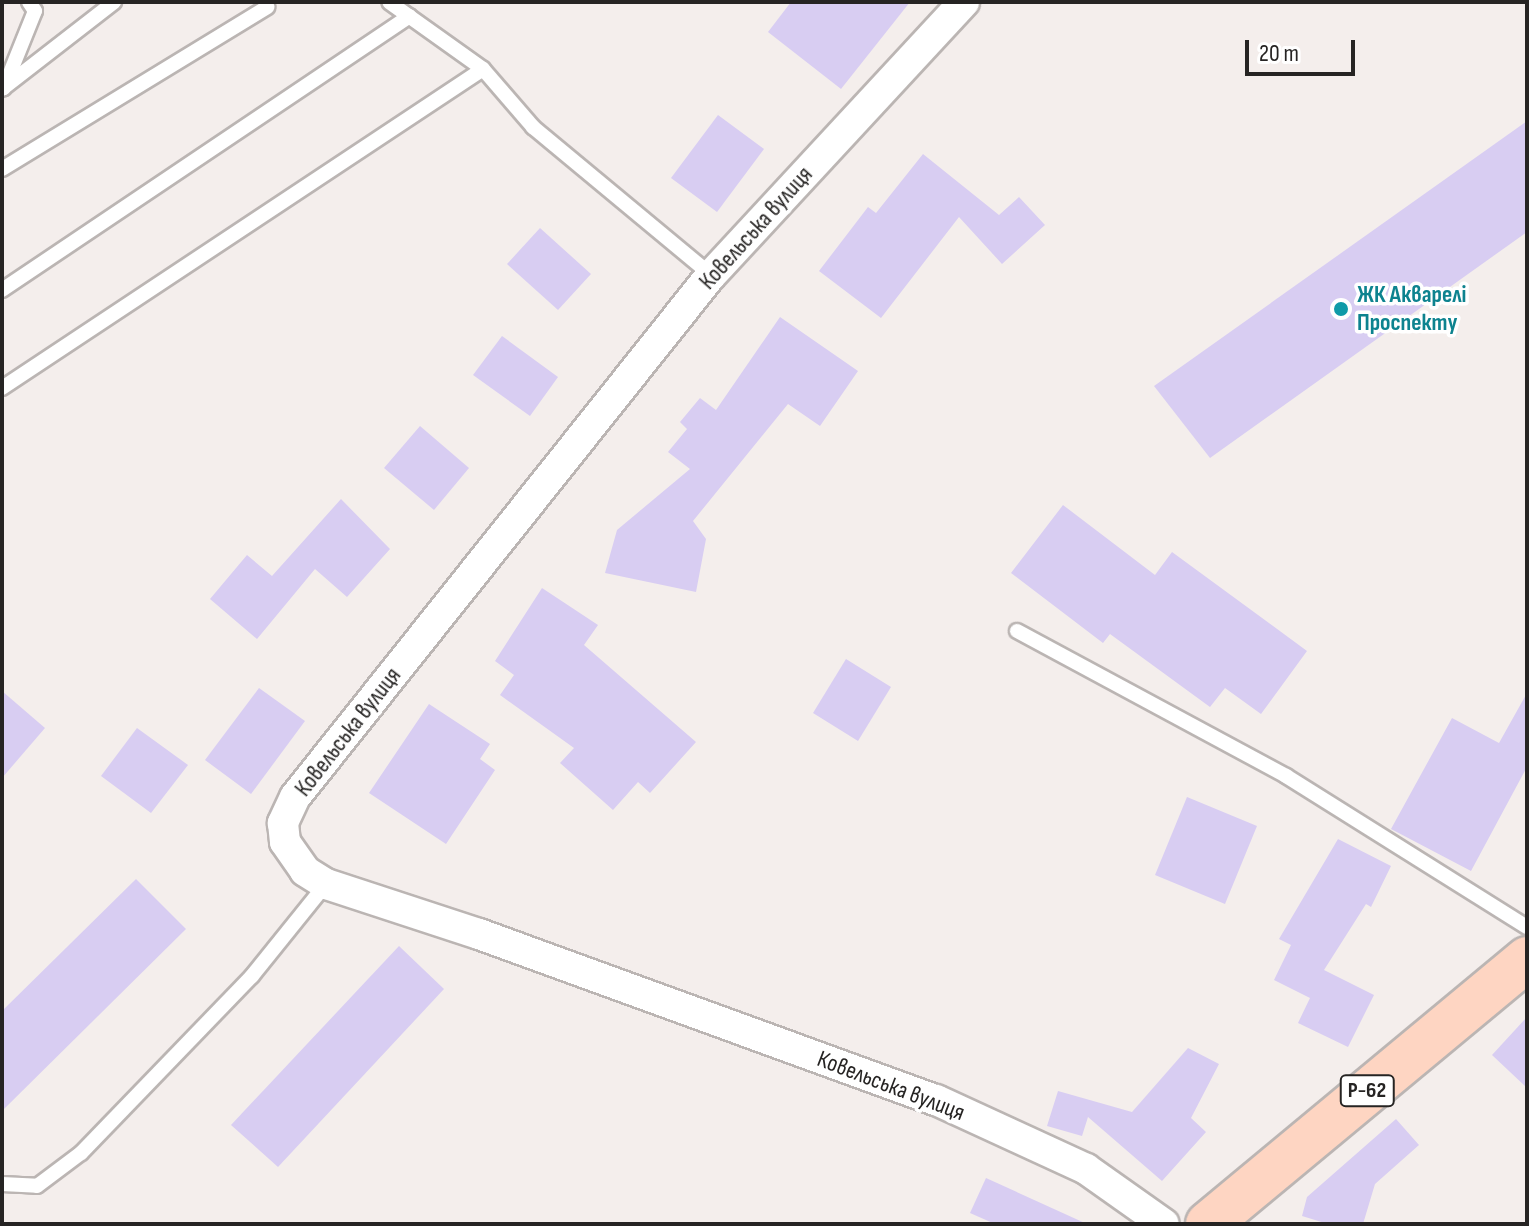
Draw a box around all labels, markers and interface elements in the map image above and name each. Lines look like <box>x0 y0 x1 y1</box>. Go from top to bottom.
scale bar <box>1249 24 1359 74</box>
text: 20 m <box>1259 39 1299 68</box>
street label: Ковельська вулиця <box>693 160 819 296</box>
place label: ЖК Акварелі Проспекту <box>1357 281 1466 337</box>
marker: ЖК Акварелі Проспекту <box>1332 300 1350 318</box>
street label: Ковельська вулиця <box>289 662 407 802</box>
street label: Ковельська вулиця <box>813 1045 969 1127</box>
road number: Р-62 <box>1339 1073 1395 1109</box>

